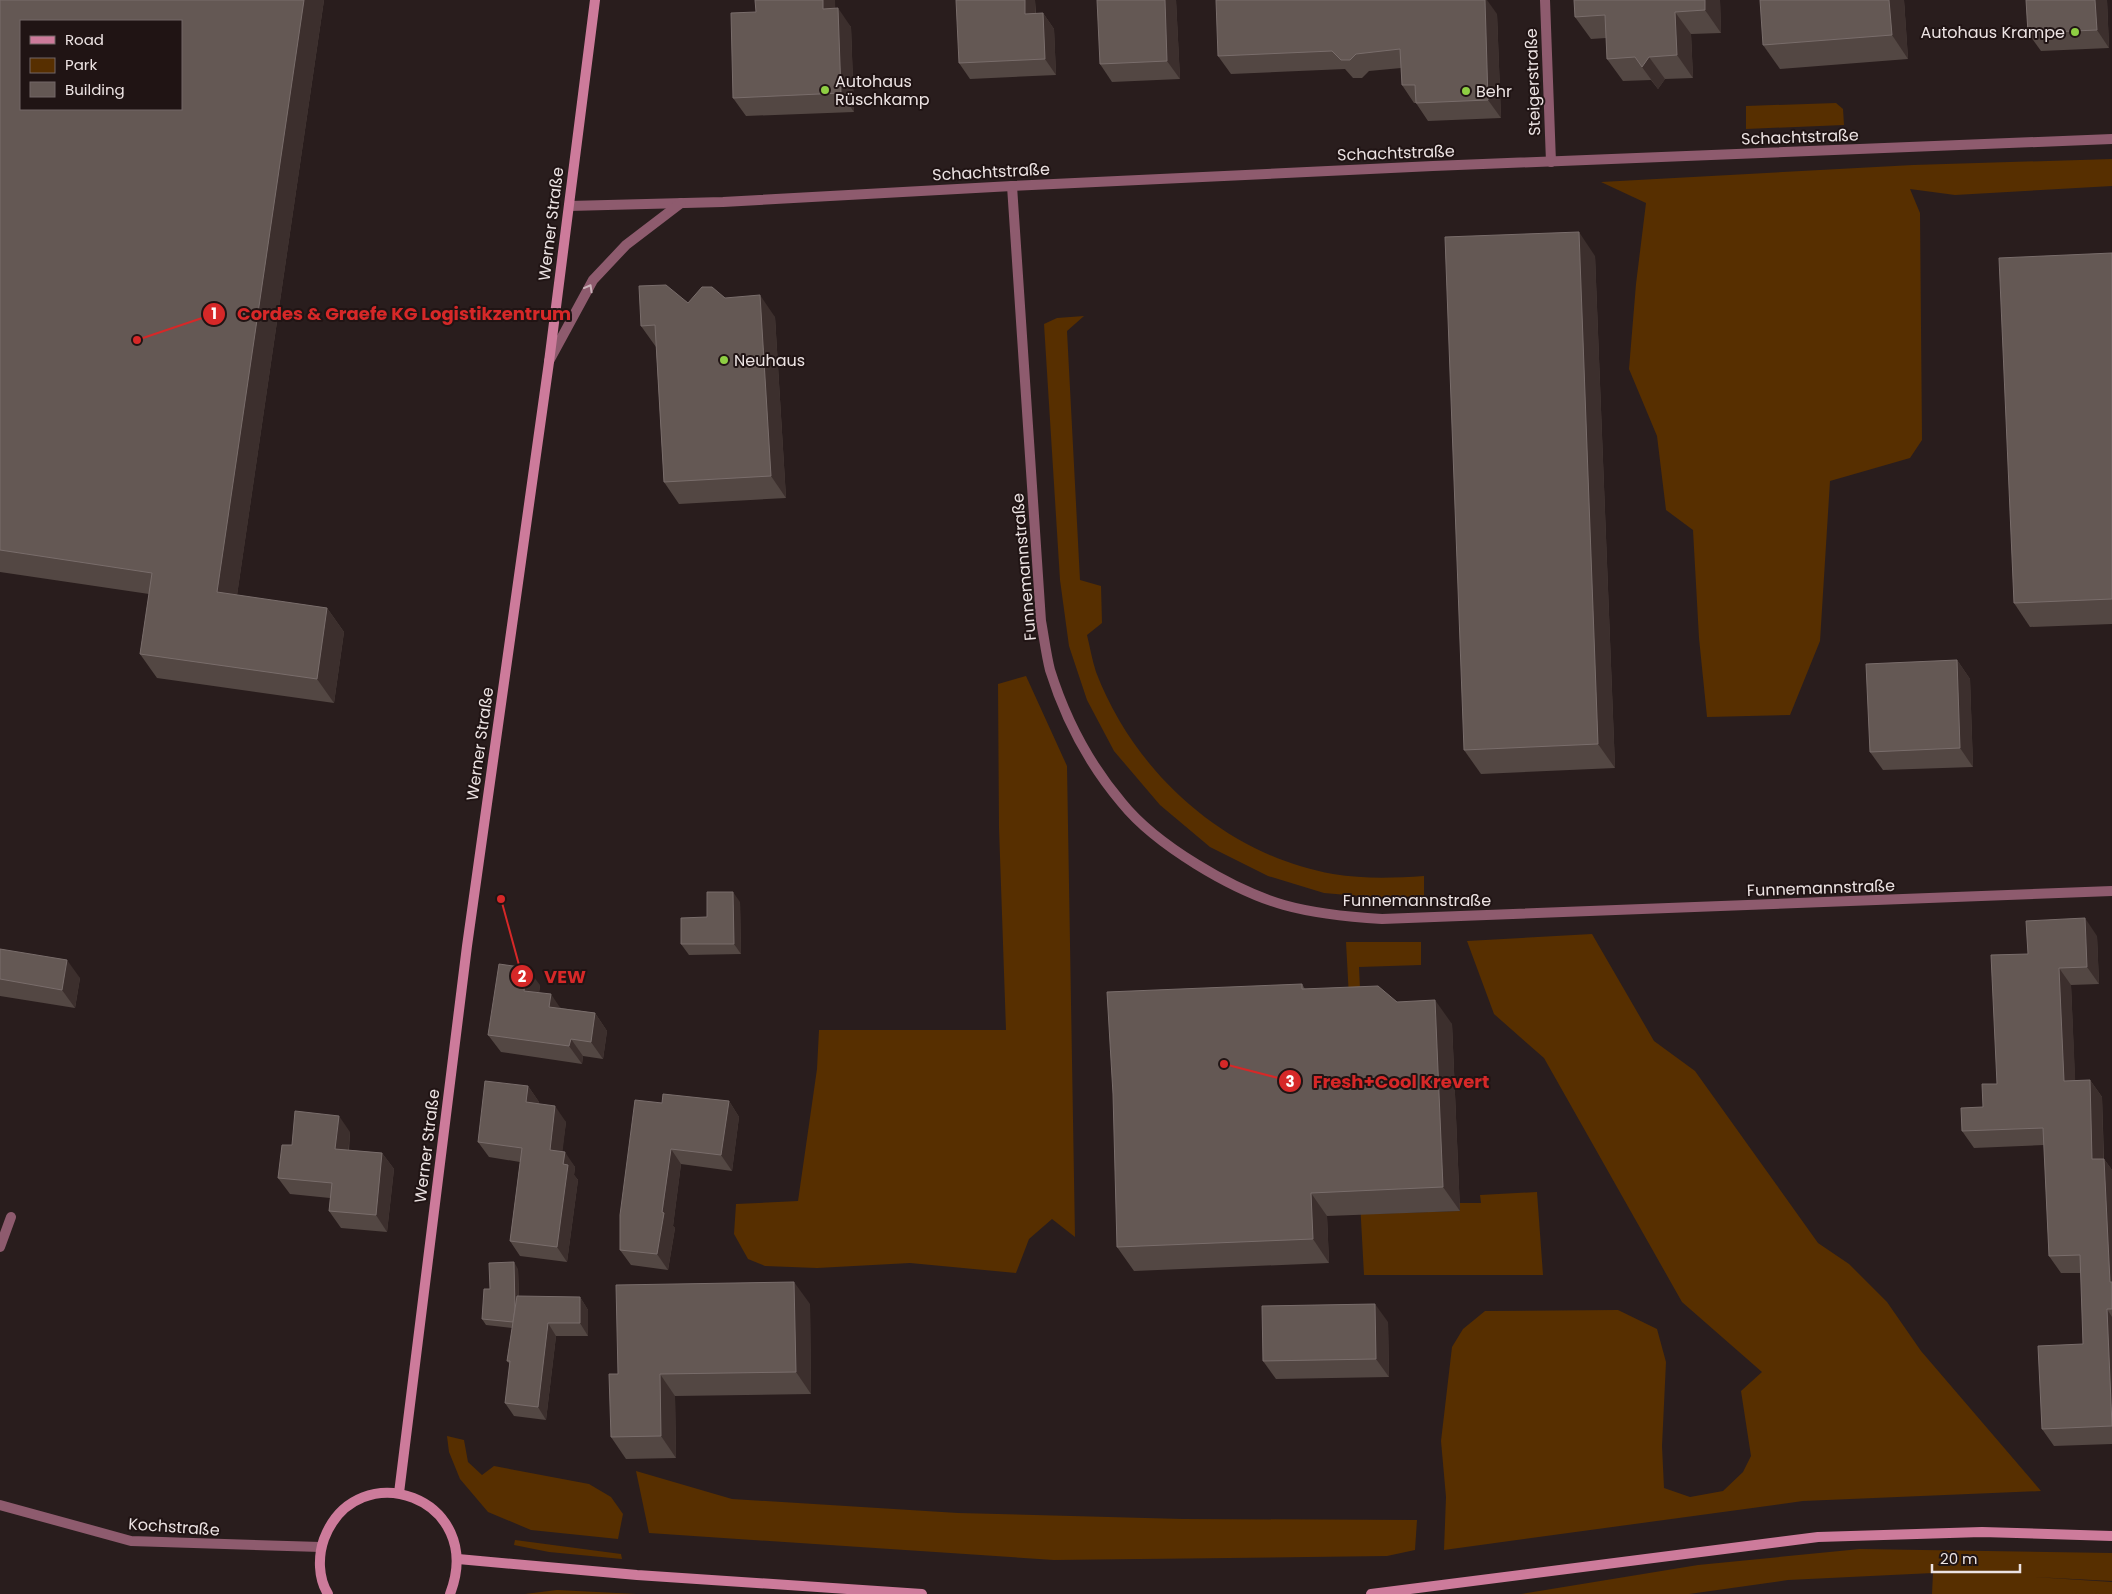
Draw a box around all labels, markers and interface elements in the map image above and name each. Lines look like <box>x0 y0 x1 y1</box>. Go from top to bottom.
legend <box>20 20 182 110</box>
place label: Autohaus Krampe <box>1920 21 2065 44</box>
marker: Autohaus Krampe <box>2069 26 2081 38</box>
street label: Steigerstraße <box>1520 28 1546 136</box>
text: Road <box>65 29 104 50</box>
text: Park <box>65 54 97 75</box>
place label: Autohaus Rüschkamp <box>835 70 930 111</box>
text: Building <box>65 79 125 100</box>
place label: Behr <box>1476 80 1512 103</box>
marker: Autohaus Rüschkamp <box>819 84 831 96</box>
marker: Behr <box>1460 85 1472 97</box>
street label: Schachtstraße <box>1741 123 1859 151</box>
street label: Schachtstraße <box>1337 139 1455 167</box>
street label: Schachtstraße <box>932 157 1050 187</box>
street label: Werner Straße <box>533 166 569 282</box>
one-way arrow <box>583 284 593 293</box>
callout: Cordes & Graefe KG Logistikzentrum <box>202 298 581 331</box>
text: Cordes & Graefe KG Logistikzentrum <box>237 301 571 326</box>
text: 1 <box>211 303 217 324</box>
place label: Neuhaus <box>734 349 805 372</box>
marker: Neuhaus <box>718 354 730 366</box>
street label: Funnemannstraße <box>1006 492 1042 642</box>
street label: Werner Straße <box>461 686 499 802</box>
street label: Funnemannstraße <box>1747 874 1896 902</box>
street label: Funnemannstraße <box>1343 889 1491 912</box>
callout: VEW <box>509 960 596 993</box>
text: VEW <box>544 964 586 989</box>
text: 2 <box>518 966 527 987</box>
callout: Fresh+Cool Krevert <box>1278 1065 1499 1098</box>
text: Fresh+Cool Krevert <box>1313 1069 1489 1094</box>
text: 3 <box>1285 1071 1295 1092</box>
street label: Werner Straße <box>409 1088 445 1204</box>
street label: Kochstraße <box>128 1512 221 1542</box>
scale bar <box>1932 1542 2020 1574</box>
text: 20 m <box>1940 1548 1978 1569</box>

